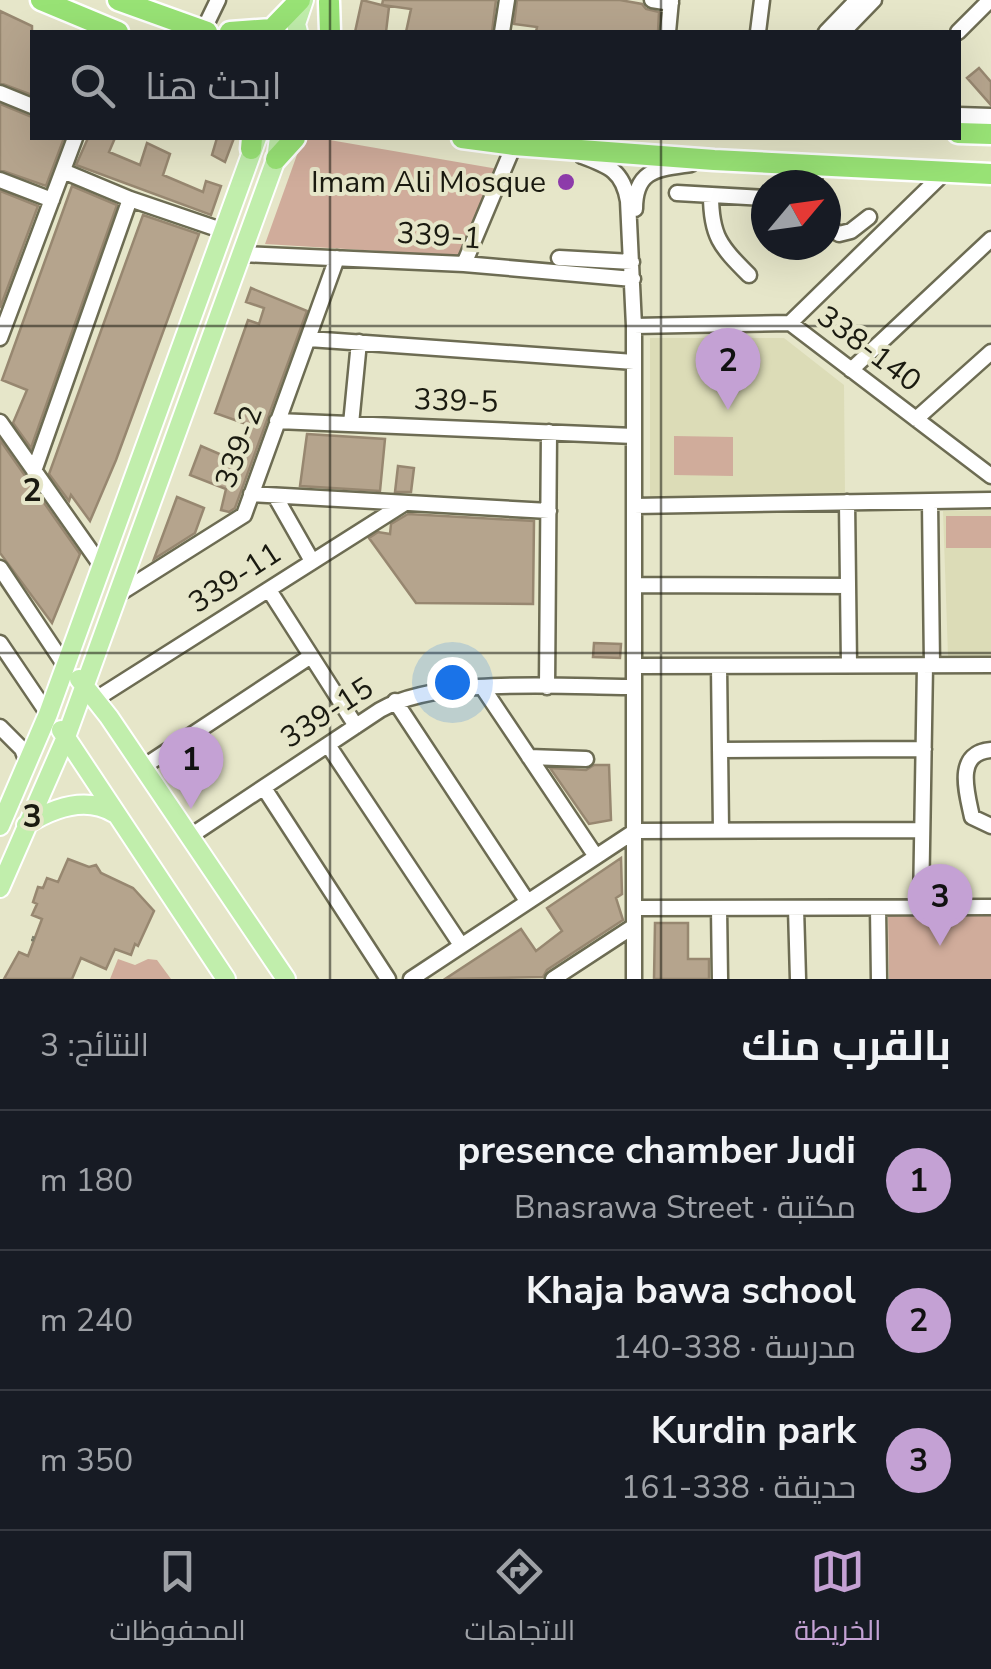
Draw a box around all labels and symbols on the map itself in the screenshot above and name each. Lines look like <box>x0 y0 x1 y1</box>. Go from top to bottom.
place label: Imam Ali Mosque <box>311 162 546 203</box>
north arrow <box>751 170 841 260</box>
marker: Imam Ali Mosque <box>555 171 577 193</box>
street label: 339-1 <box>395 213 483 259</box>
street label: 338-140 <box>808 296 930 402</box>
pin: 2 <box>696 328 760 410</box>
street label: 339-5 <box>413 379 499 423</box>
street label: 339-2 <box>205 400 273 494</box>
text: 2 <box>22 469 42 512</box>
street label: 339-11 <box>181 533 289 623</box>
your location <box>427 657 478 708</box>
street label: 339-15 <box>273 668 381 758</box>
pin: 1 <box>158 726 224 809</box>
text: 3 <box>22 795 42 838</box>
pin: 3 <box>908 864 972 946</box>

